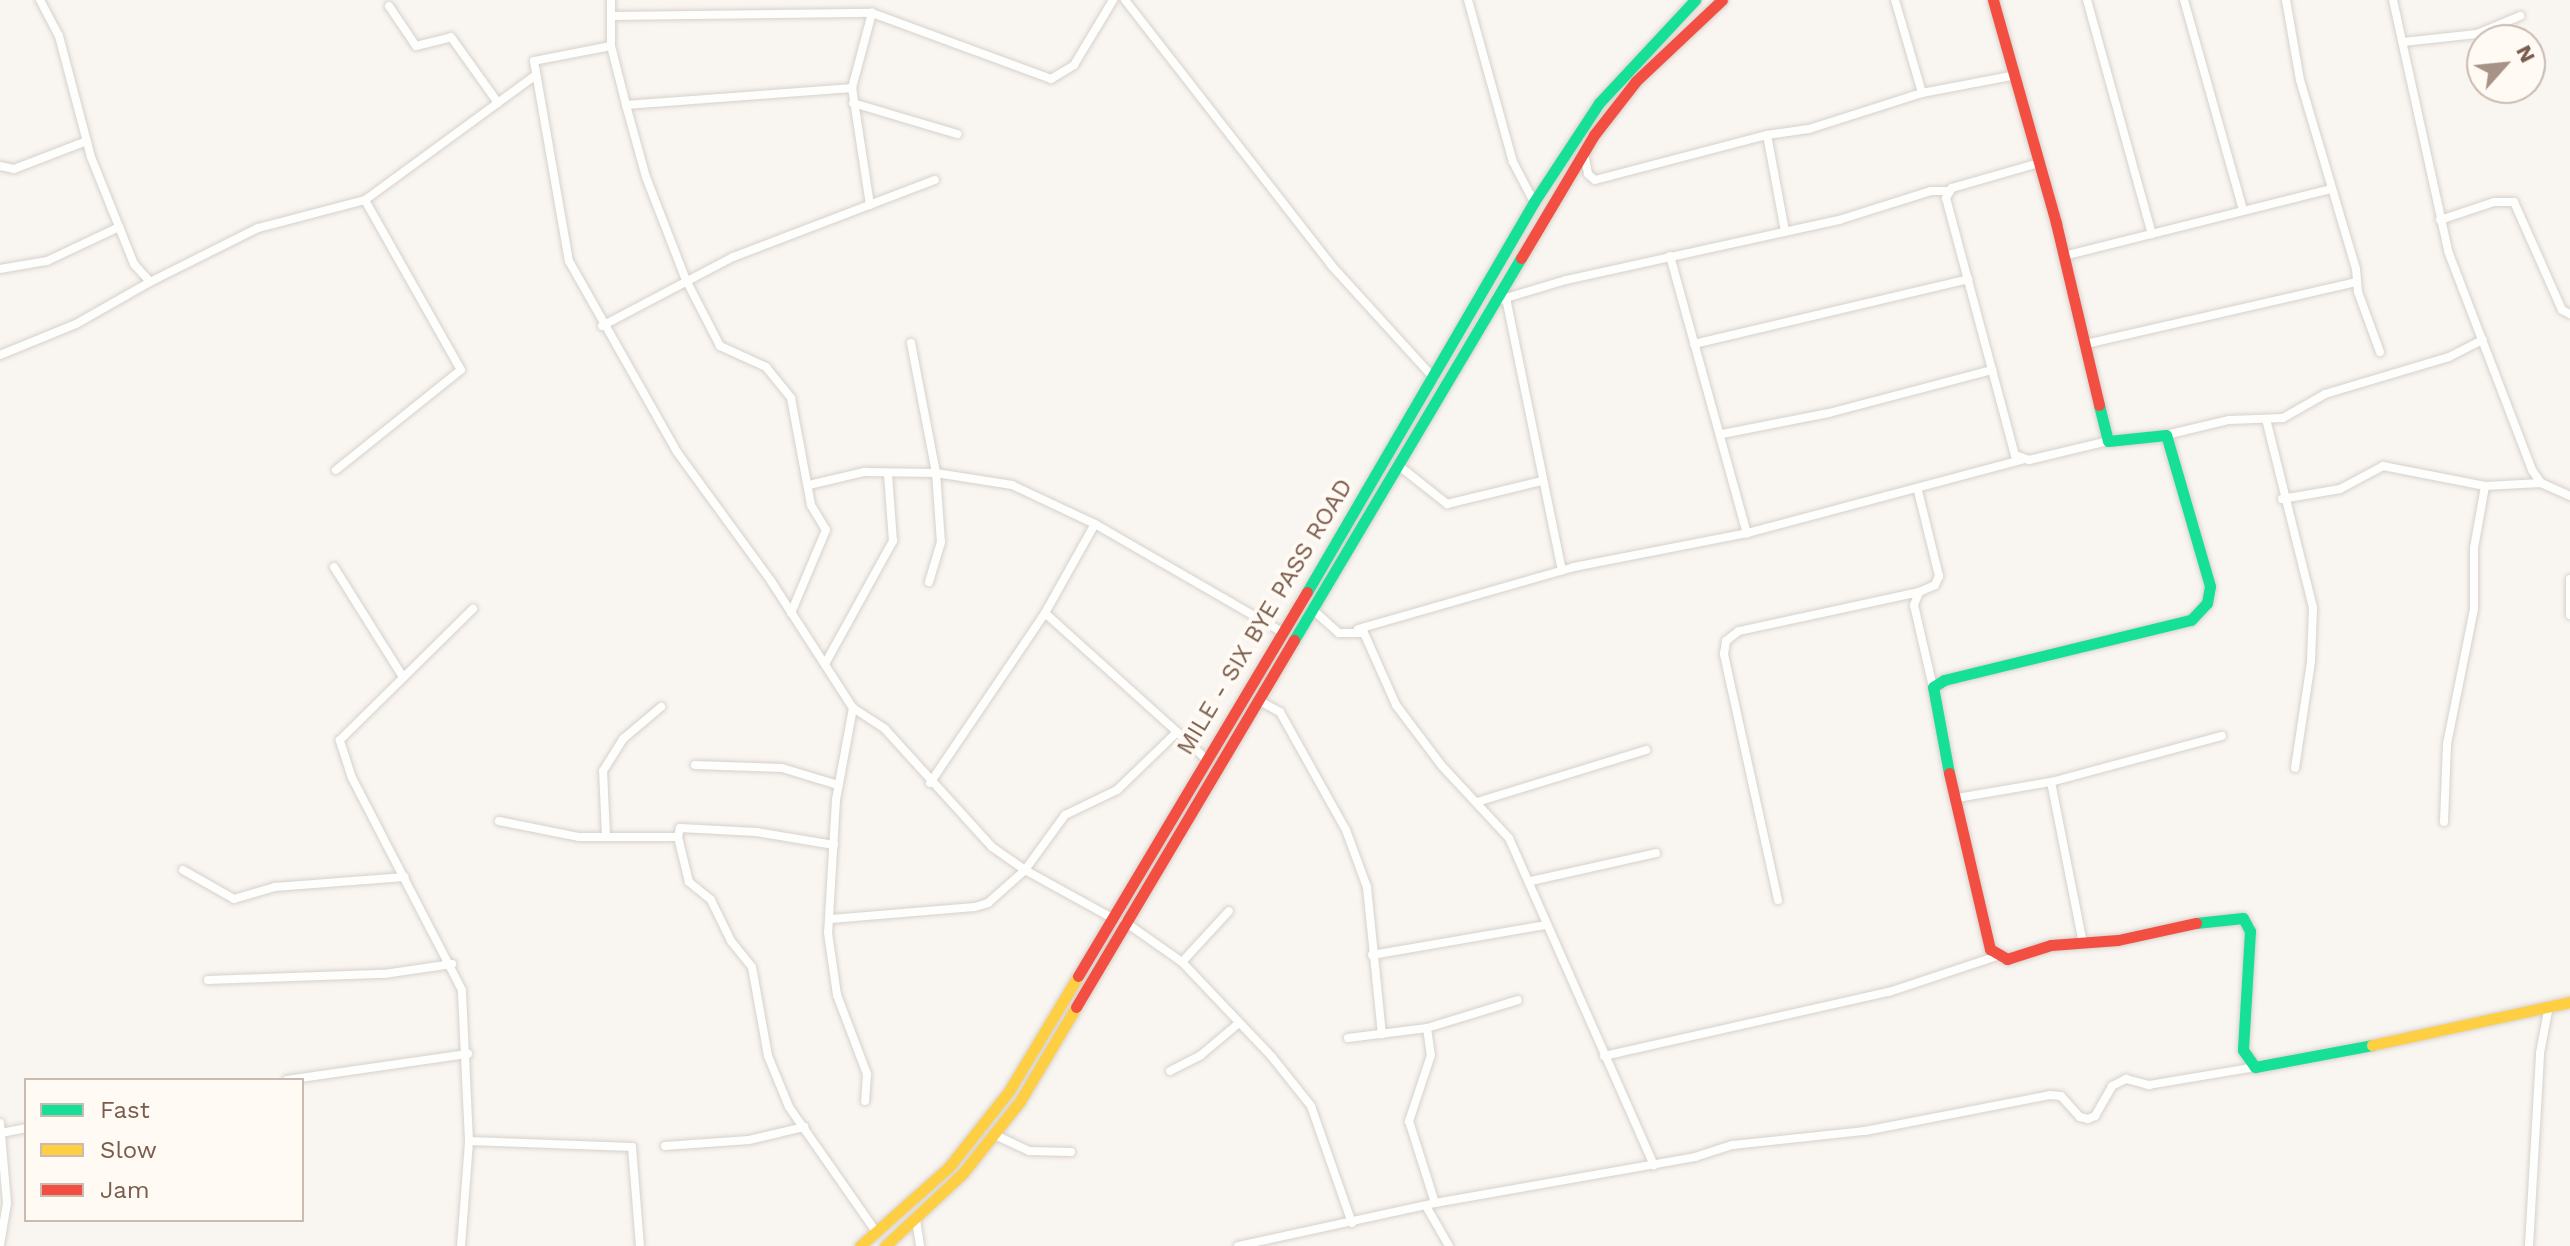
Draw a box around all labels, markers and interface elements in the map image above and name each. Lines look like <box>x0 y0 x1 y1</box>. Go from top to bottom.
north arrow <box>2466 24 2546 104</box>
text: N <box>2511 41 2541 67</box>
street label: MILE - SIX BYE PASS ROAD <box>1171 474 1359 760</box>
legend <box>24 1078 304 1222</box>
text: Fast <box>100 1096 150 1124</box>
text: Slow <box>100 1136 157 1164</box>
text: Jam <box>100 1176 150 1204</box>

